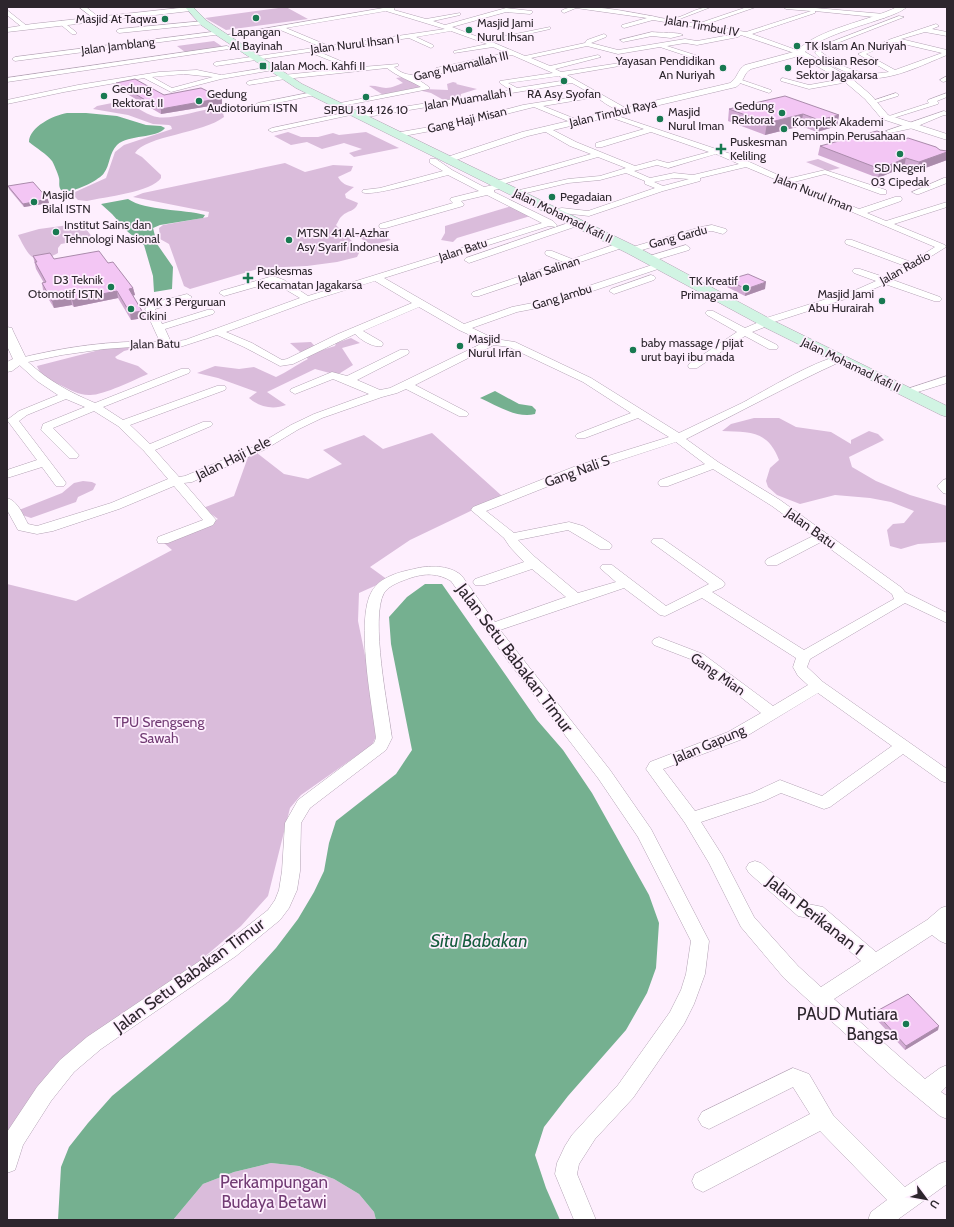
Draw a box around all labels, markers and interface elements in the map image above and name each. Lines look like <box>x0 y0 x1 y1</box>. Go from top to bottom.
place label: Masjid At Taqwa <box>76 11 157 26</box>
street label: Jalan Timbul IV <box>663 11 741 40</box>
marker: Lapangan Al Bayinah <box>251 13 261 23</box>
marker: Masjid At Taqwa <box>160 14 170 24</box>
place label: Masjid Jami Nurul Ihsan <box>477 15 534 44</box>
place label: Lapangan Al Bayinah <box>229 24 283 53</box>
marker: Masjid Jami Nurul Ihsan <box>464 25 474 35</box>
street label: Jalan Nurul Ihsan I <box>309 31 400 57</box>
street label: Jalan Jamblang <box>79 33 157 58</box>
place label: TK Islam An Nuriyah <box>805 38 907 53</box>
marker: TK Islam An Nuriyah <box>792 41 802 51</box>
street label: Gang Muamallah III <box>412 47 510 84</box>
place label: Yayasan Pendidikan An Nuriyah <box>615 53 715 82</box>
place label: Kepolisian Resor Sektor Jagakarsa <box>796 53 879 82</box>
place label: Jalan Moch. Kahfi II <box>270 58 365 73</box>
marker: Jalan Moch. Kahfi II <box>258 61 268 71</box>
marker: Yayasan Pendidikan An Nuriyah <box>718 63 728 73</box>
marker: Kepolisian Resor Sektor Jagakarsa <box>783 63 793 73</box>
marker: RA Asy Syofan <box>559 76 569 86</box>
place label: Gedung Rektorat II <box>112 81 163 110</box>
street label: Jalan Muamallah I <box>422 84 513 113</box>
place label: Gedung Audiotorium ISTN <box>207 86 298 115</box>
place label: RA Asy Syofan <box>527 86 601 101</box>
marker: Gedung Rektorat II <box>99 91 109 101</box>
marker: SPBU 134 126 10 <box>361 92 371 102</box>
street label: Jalan Timbul Raya <box>567 95 658 130</box>
marker: Gedung Audiotorium ISTN <box>194 96 204 106</box>
place label: Gedung Rektorat <box>731 98 775 127</box>
place label: SPBU 134 126 10 <box>324 102 408 117</box>
street label: Gang Haji Misan <box>426 103 508 136</box>
place label: Masjid Nurul Iman <box>668 104 724 133</box>
marker: Gedung Rektorat <box>777 108 787 118</box>
marker: Masjid Nurul Iman <box>655 114 665 124</box>
place label: Komplek Akademi Pemimpin Perusahaan <box>792 114 906 143</box>
marker: Komplek Akademi Pemimpin Perusahaan <box>779 124 789 134</box>
place label: Puskesman Keliling <box>730 134 788 163</box>
marker: Puskesman Keliling <box>715 143 727 155</box>
marker: SD Negeri 03 Cipedak <box>895 149 905 159</box>
place label: SD Negeri 03 Cipedak <box>871 160 930 189</box>
street label: Jalan Nurul Iman <box>772 170 856 215</box>
street label: Jalan Mohamad Kafi II <box>510 185 615 246</box>
place label: Masjid Bilal ISTN <box>42 187 91 216</box>
place label: Pegadaian <box>560 189 612 204</box>
marker: Pegadaian <box>547 192 557 202</box>
marker: Masjid Bilal ISTN <box>29 197 39 207</box>
place label: Institut Sains dan Tehnologi Nasional <box>64 217 160 246</box>
street label: Gang Gardu <box>647 222 709 251</box>
place label: MTSN 41 Al-Azhar Asy Syarif Indonesia <box>297 225 399 254</box>
marker: Institut Sains dan Tehnologi Nasional <box>51 227 61 237</box>
marker: MTSN 41 Al-Azhar Asy Syarif Indonesia <box>284 235 294 245</box>
street label: Jalan Batu <box>436 235 489 265</box>
street label: Jalan Radio <box>876 247 933 288</box>
street label: Jalan Salinan <box>515 252 582 287</box>
place label: Puskesmas Kecamatan Jagakarsa <box>257 263 362 292</box>
place label: D3 Teknik Otomotif ISTN <box>28 272 104 301</box>
marker: Puskesmas Kecamatan Jagakarsa <box>242 272 254 284</box>
place label: TK Kreatif Primagama <box>681 273 738 302</box>
street label: Gang Jambu <box>530 280 593 313</box>
marker: D3 Teknik Otomotif ISTN <box>106 282 116 292</box>
marker: TK Kreatif Primagama <box>741 283 751 293</box>
place label: Masjid Jami Abu Hurairah <box>808 286 874 315</box>
place label: SMK 3 Perguruan Cikini <box>139 294 226 323</box>
marker: Masjid Jami Abu Hurairah <box>877 296 887 306</box>
marker: SMK 3 Perguruan Cikini <box>126 304 136 314</box>
place label: Masjid Nurul Irfan <box>468 331 522 360</box>
street label: Jalan Mohamad Kafi II <box>798 334 903 395</box>
place label: baby massage / pijat urut bayi ibu mada <box>641 335 744 364</box>
street label: Jalan Batu <box>129 336 180 351</box>
marker: Masjid Nurul Irfan <box>455 341 465 351</box>
marker: baby massage / pijat urut bayi ibu mada <box>628 345 638 355</box>
street label: Jalan Haji Lele <box>192 432 273 484</box>
street label: Gang Nali S <box>542 451 612 491</box>
street label: Jalan Batu <box>781 503 840 552</box>
street label: Jalan Setu Babakan Timur <box>452 579 578 737</box>
street label: Gang Mian <box>687 649 749 699</box>
park label: TPU Srengseng Sawah <box>114 713 205 747</box>
street label: Jalan Gapung <box>669 720 749 768</box>
street label: Jalan Perikanan 1 <box>762 870 867 959</box>
street label: Jalan Setu Babakan Timur <box>109 913 269 1037</box>
water label: Situ Babakan <box>430 930 528 952</box>
place label: PAUD Mutiara Bangsa <box>797 1004 899 1044</box>
marker: PAUD Mutiara Bangsa <box>901 1019 911 1029</box>
park label: Perkampungan Budaya Betawi <box>220 1172 328 1212</box>
north arrow <box>906 1179 946 1219</box>
text: U <box>926 1197 943 1211</box>

